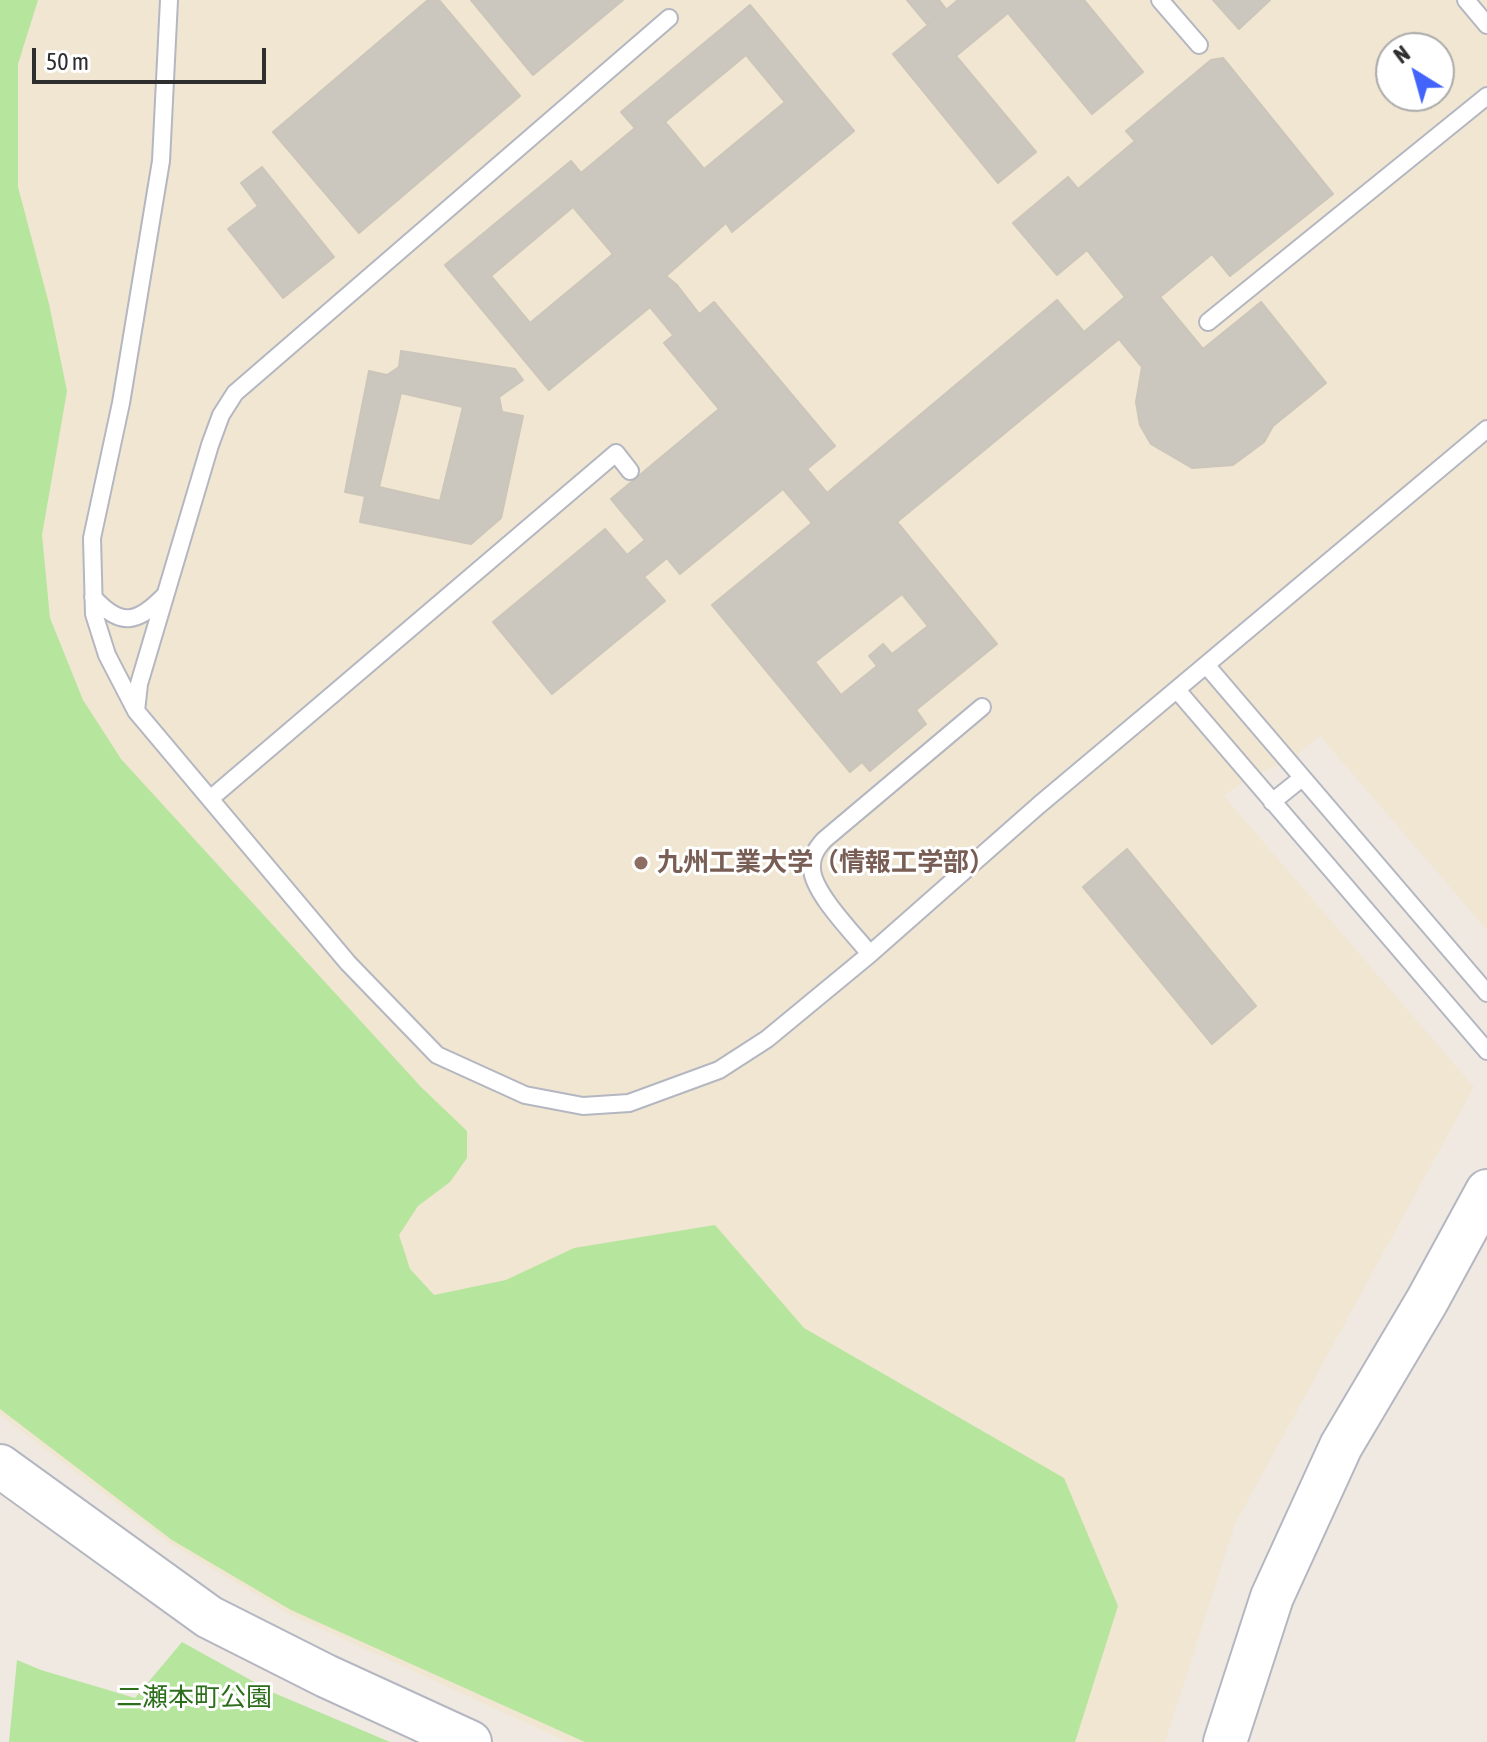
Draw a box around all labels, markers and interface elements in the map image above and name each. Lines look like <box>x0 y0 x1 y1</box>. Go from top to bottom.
scale bar <box>36 32 270 82</box>
north arrow <box>1375 32 1455 112</box>
text: N <box>1389 40 1415 69</box>
text: 50 m <box>46 48 89 75</box>
place label: 九州工業大学（情報工学部） <box>657 847 995 879</box>
marker: 九州工業大学（情報工学部） <box>632 854 650 872</box>
park label: 二瀬本町公園 <box>116 1682 272 1714</box>

